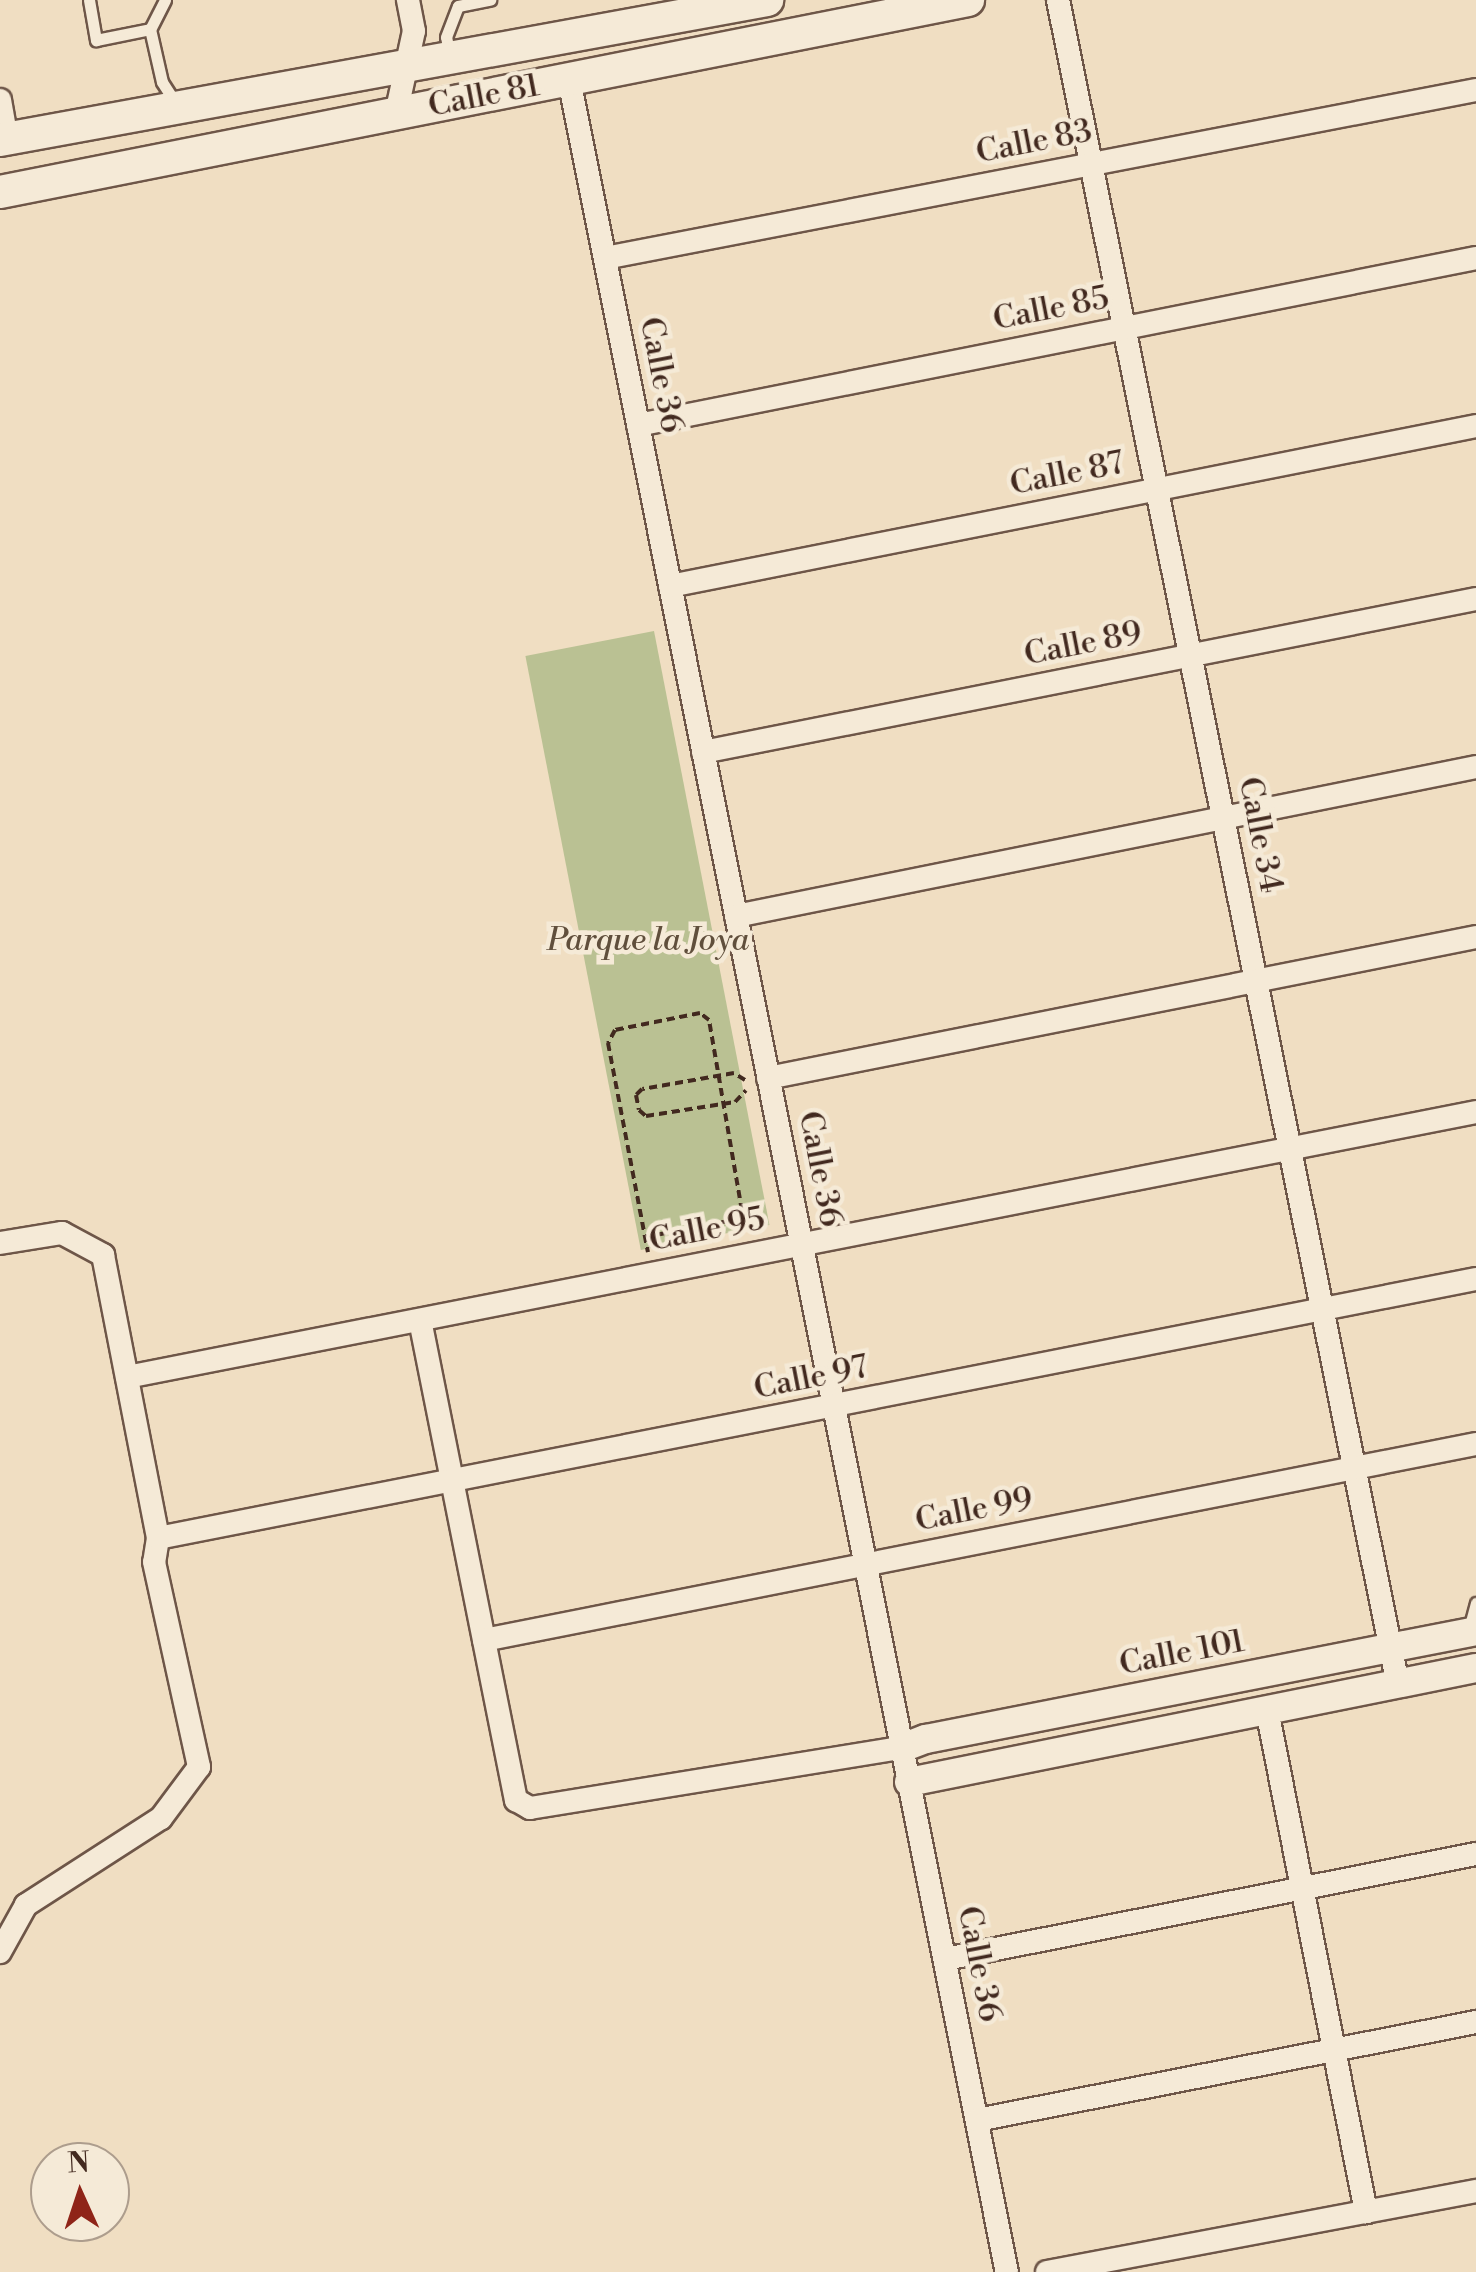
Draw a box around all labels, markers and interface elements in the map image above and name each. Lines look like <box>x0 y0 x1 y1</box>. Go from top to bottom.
street label: Calle 81 <box>425 66 543 126</box>
street label: Calle 83 <box>973 112 1095 172</box>
street label: Calle 85 <box>990 279 1112 339</box>
street label: Calle 36 <box>631 314 691 436</box>
street label: Calle 87 <box>1007 444 1127 504</box>
street label: Calle 89 <box>1021 614 1145 674</box>
street label: Calle 34 <box>1230 774 1290 896</box>
park label: Parque la Joya <box>547 921 749 959</box>
street label: Calle 36 <box>790 1108 850 1230</box>
street label: Calle 95 <box>646 1200 768 1260</box>
street label: Calle 97 <box>751 1348 871 1408</box>
street label: Calle 99 <box>912 1480 1036 1540</box>
street label: Calle 101 <box>1116 1622 1248 1684</box>
street label: Calle 36 <box>949 1903 1009 2025</box>
north arrow <box>30 2142 130 2242</box>
text: N <box>67 2145 90 2182</box>

